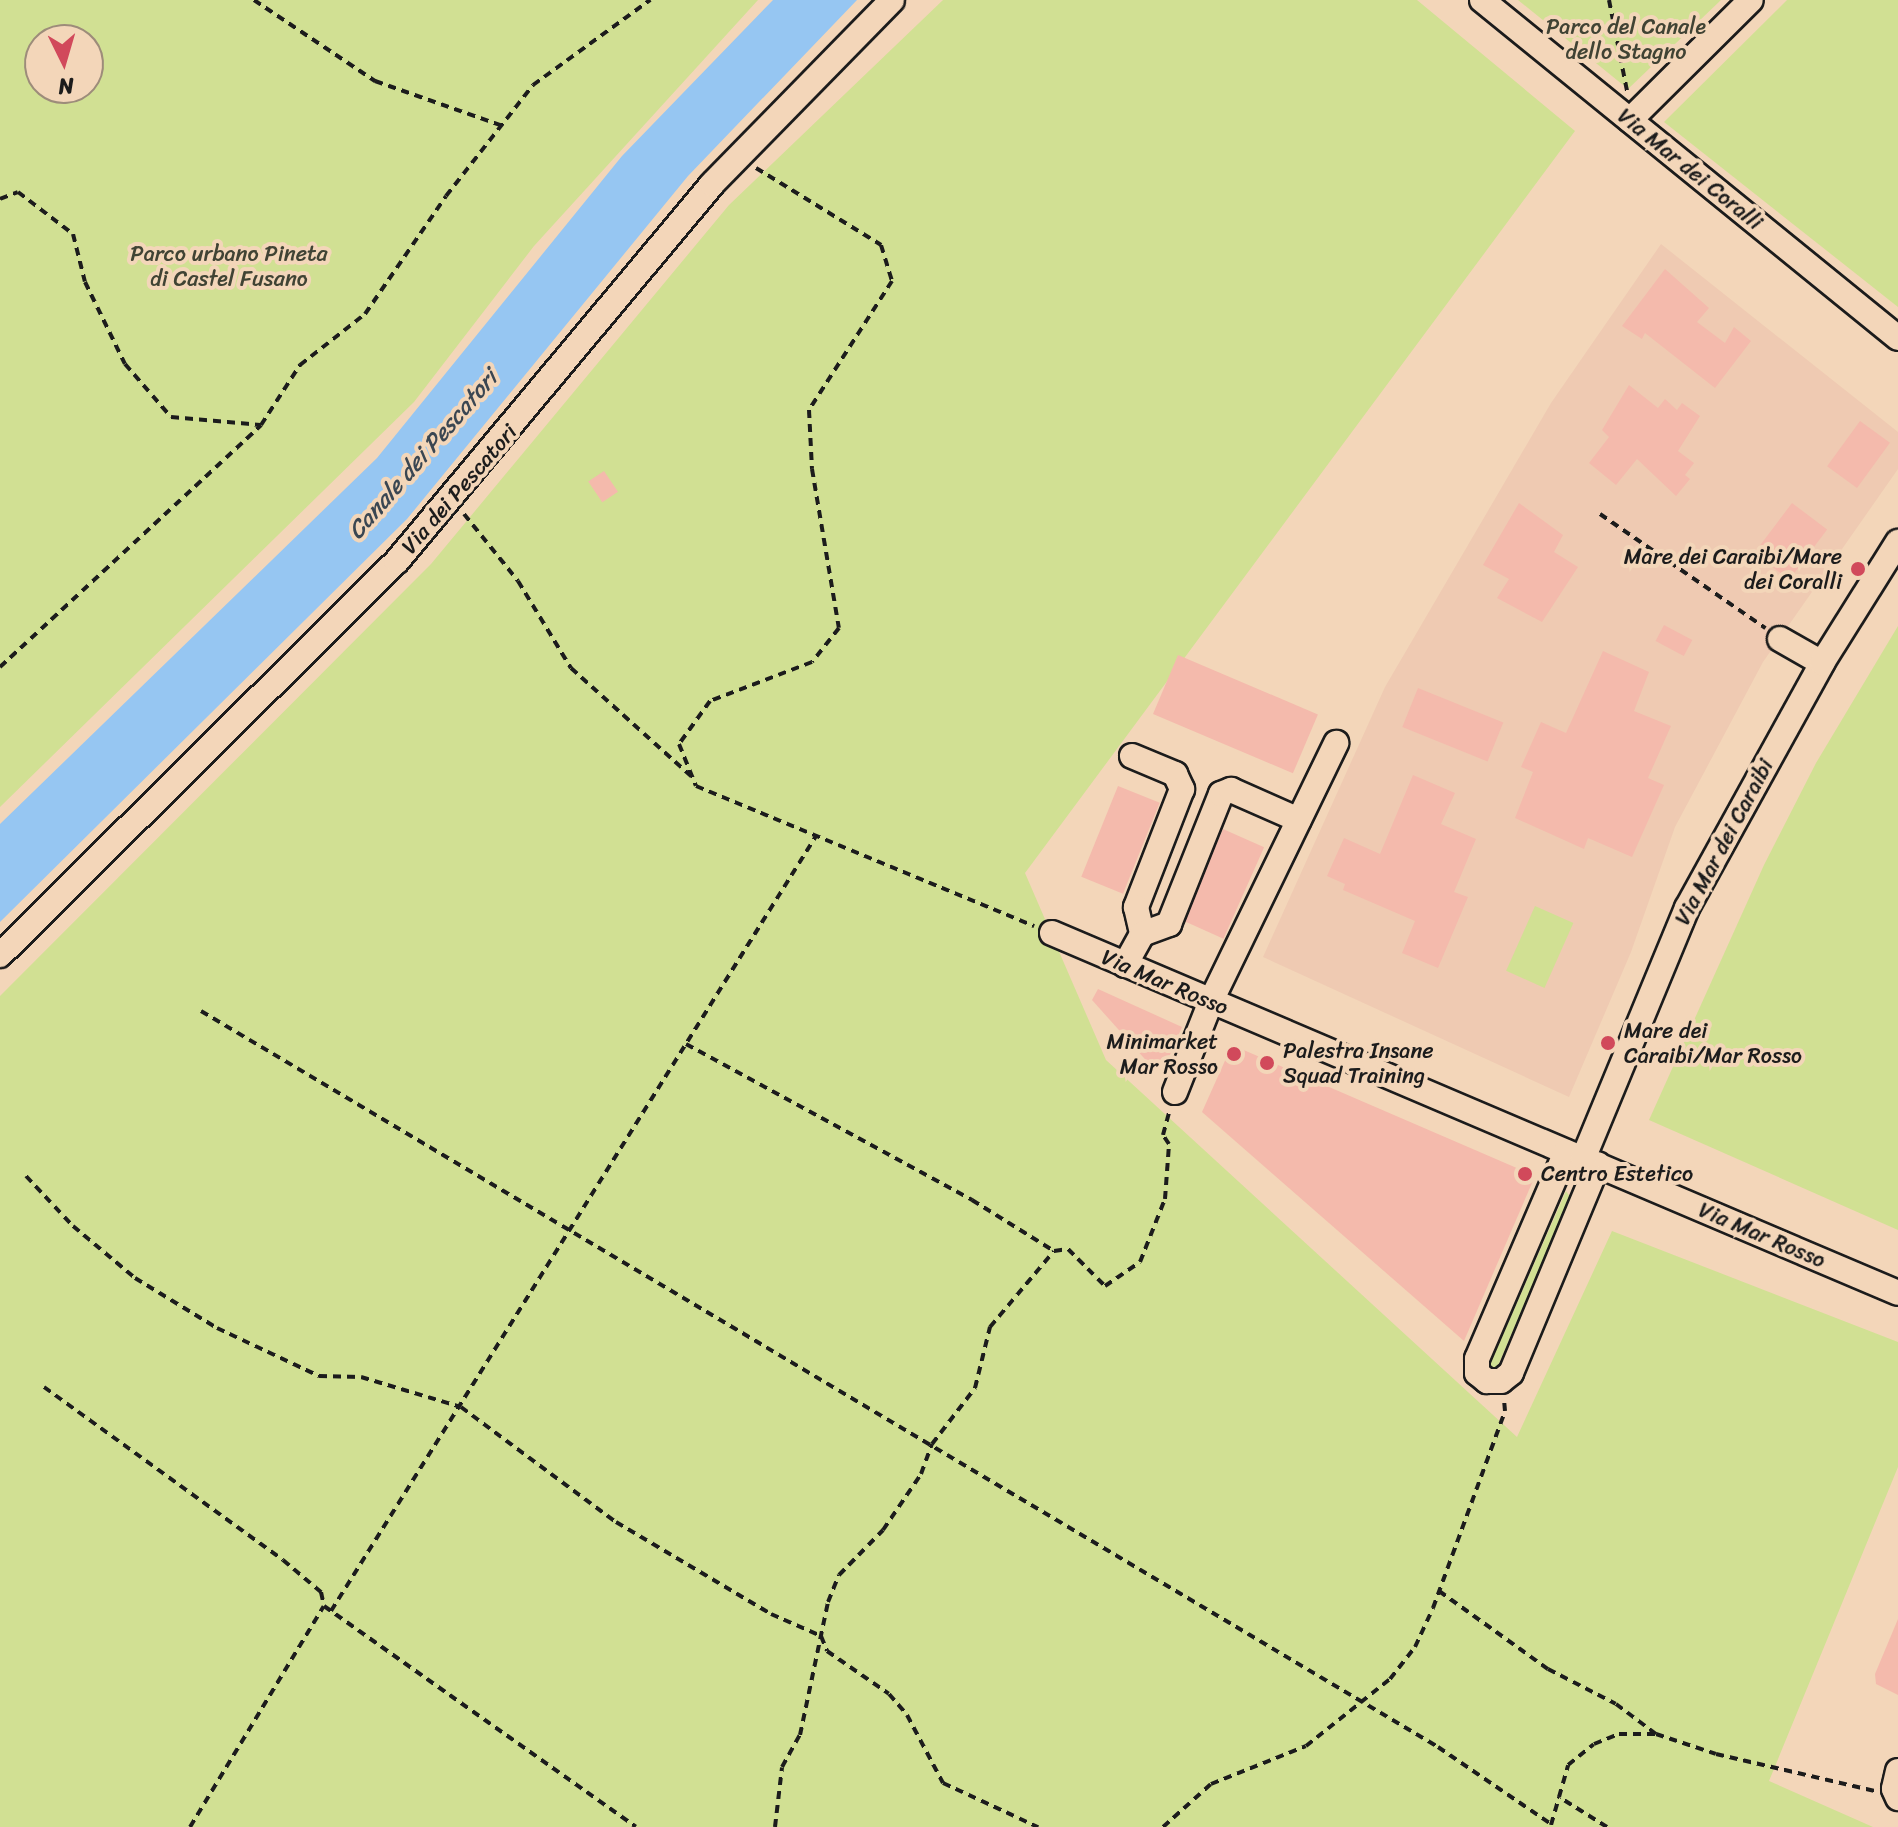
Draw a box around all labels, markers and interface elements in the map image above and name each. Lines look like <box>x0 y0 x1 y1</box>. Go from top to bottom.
park label: Parco del Canale dello Stagno <box>1546 13 1706 64</box>
north arrow <box>24 24 104 104</box>
text: N <box>57 66 75 107</box>
street label: Via Mar dei Coralli <box>1613 103 1767 235</box>
park label: Parco urbano Pineta di Castel Fusano <box>131 240 327 292</box>
water label: Canale dei Pescatori <box>342 365 504 545</box>
street label: Via dei Pescatori <box>396 419 522 559</box>
place label: Mare dei Caraibi/Mare dei Coralli <box>1623 543 1842 594</box>
marker: Mare dei Caraibi/Mare dei Coralli <box>1849 560 1867 578</box>
street label: Via Mar dei Caraibi <box>1669 755 1779 929</box>
street label: Via Mar Rosso <box>1097 943 1233 1021</box>
place label: Mare dei Caraibi/Mar Rosso <box>1624 1017 1803 1068</box>
place label: Minimarket Mar Rosso <box>1106 1028 1218 1080</box>
marker: Mare dei Caraibi/Mar Rosso <box>1599 1034 1617 1052</box>
place label: Palestra Insane Squad Training <box>1283 1037 1435 1088</box>
marker: Minimarket Mar Rosso <box>1225 1045 1243 1063</box>
marker: Palestra Insane Squad Training <box>1258 1054 1276 1072</box>
place label: Centro Estetico <box>1541 1161 1693 1187</box>
marker: Centro Estetico <box>1516 1165 1534 1183</box>
street label: Via Mar Rosso <box>1694 1196 1830 1274</box>

